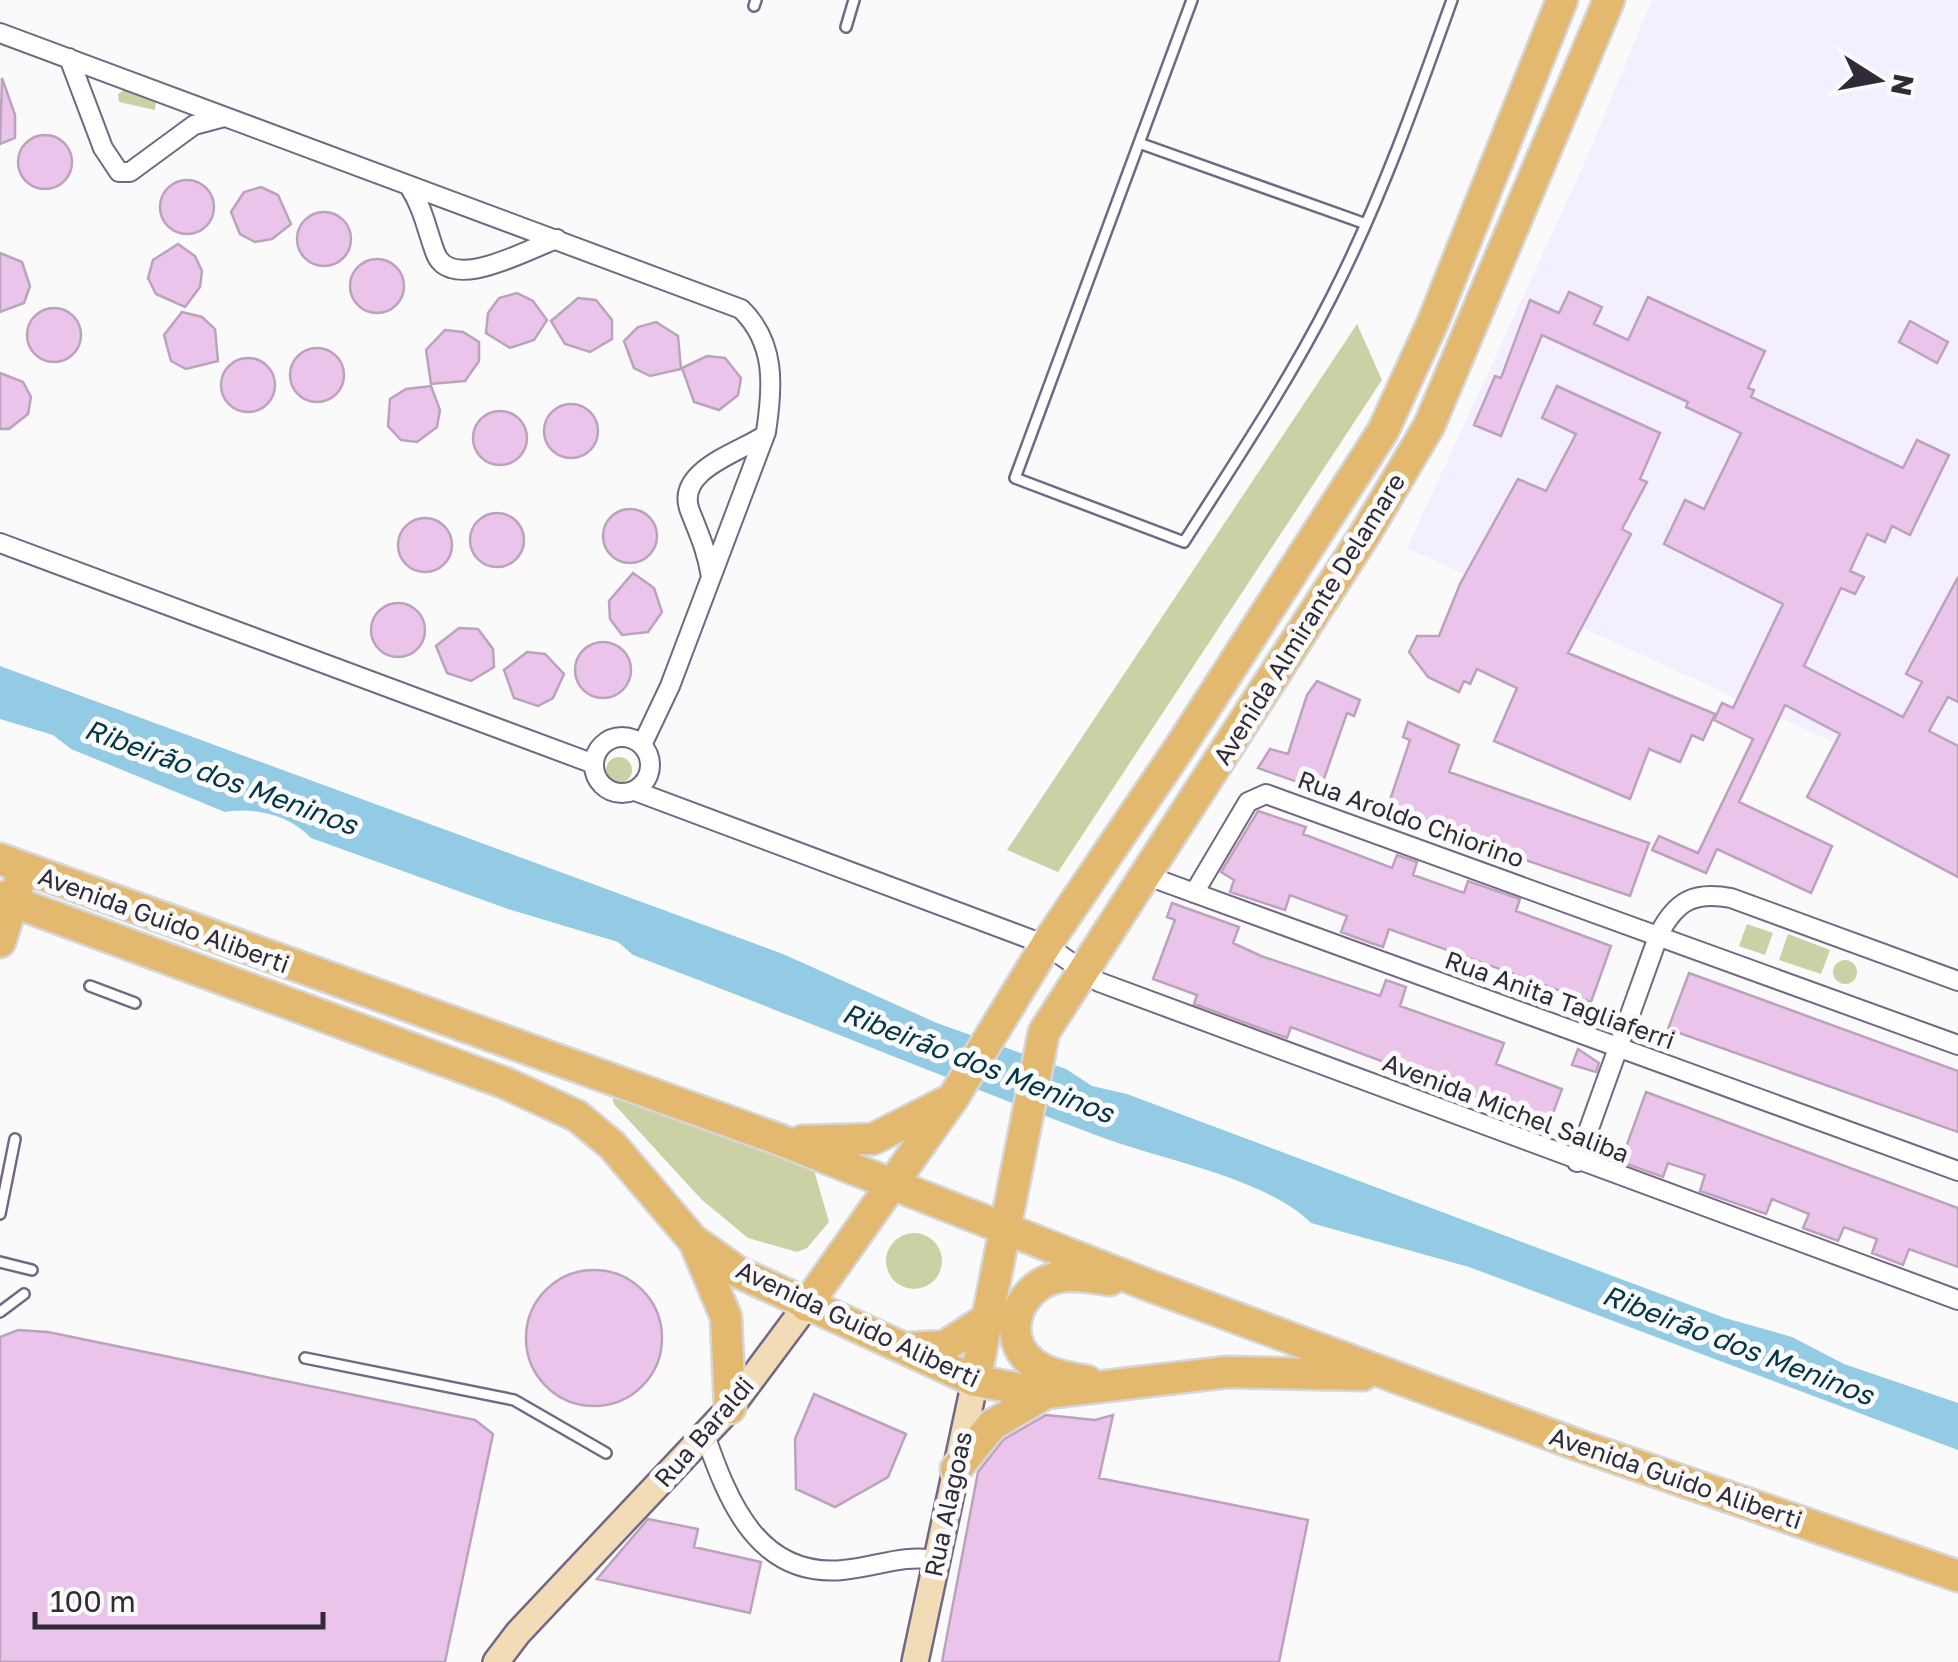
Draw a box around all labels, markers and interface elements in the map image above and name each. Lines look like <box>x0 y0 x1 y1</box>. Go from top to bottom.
north arrow <box>1828 30 1928 130</box>
text: N <box>1885 71 1921 98</box>
street label: Avenida Almirante Delamare <box>1206 467 1411 770</box>
water label: Ribeirão dos Meninos <box>80 712 363 842</box>
street label: Rua Aroldo Chiorino <box>1294 763 1529 874</box>
street label: Avenida Guido Aliberti <box>34 860 294 979</box>
street label: Rua Anita Tagliaferri <box>1441 944 1679 1056</box>
water label: Ribeirão dos Meninos <box>838 996 1119 1130</box>
street label: Avenida Michel Saliba <box>1379 1046 1634 1169</box>
street label: Avenida Guido Aliberti <box>732 1254 985 1394</box>
water label: Ribeirão dos Meninos <box>1598 1278 1879 1412</box>
street label: Rua Baraldi <box>647 1370 760 1493</box>
street label: Avenida Guido Aliberti <box>1546 1420 1806 1535</box>
street label: Rua Alagoas <box>917 1428 978 1580</box>
scale bar <box>35 1567 322 1629</box>
text: 100 m <box>50 1583 136 1619</box>

